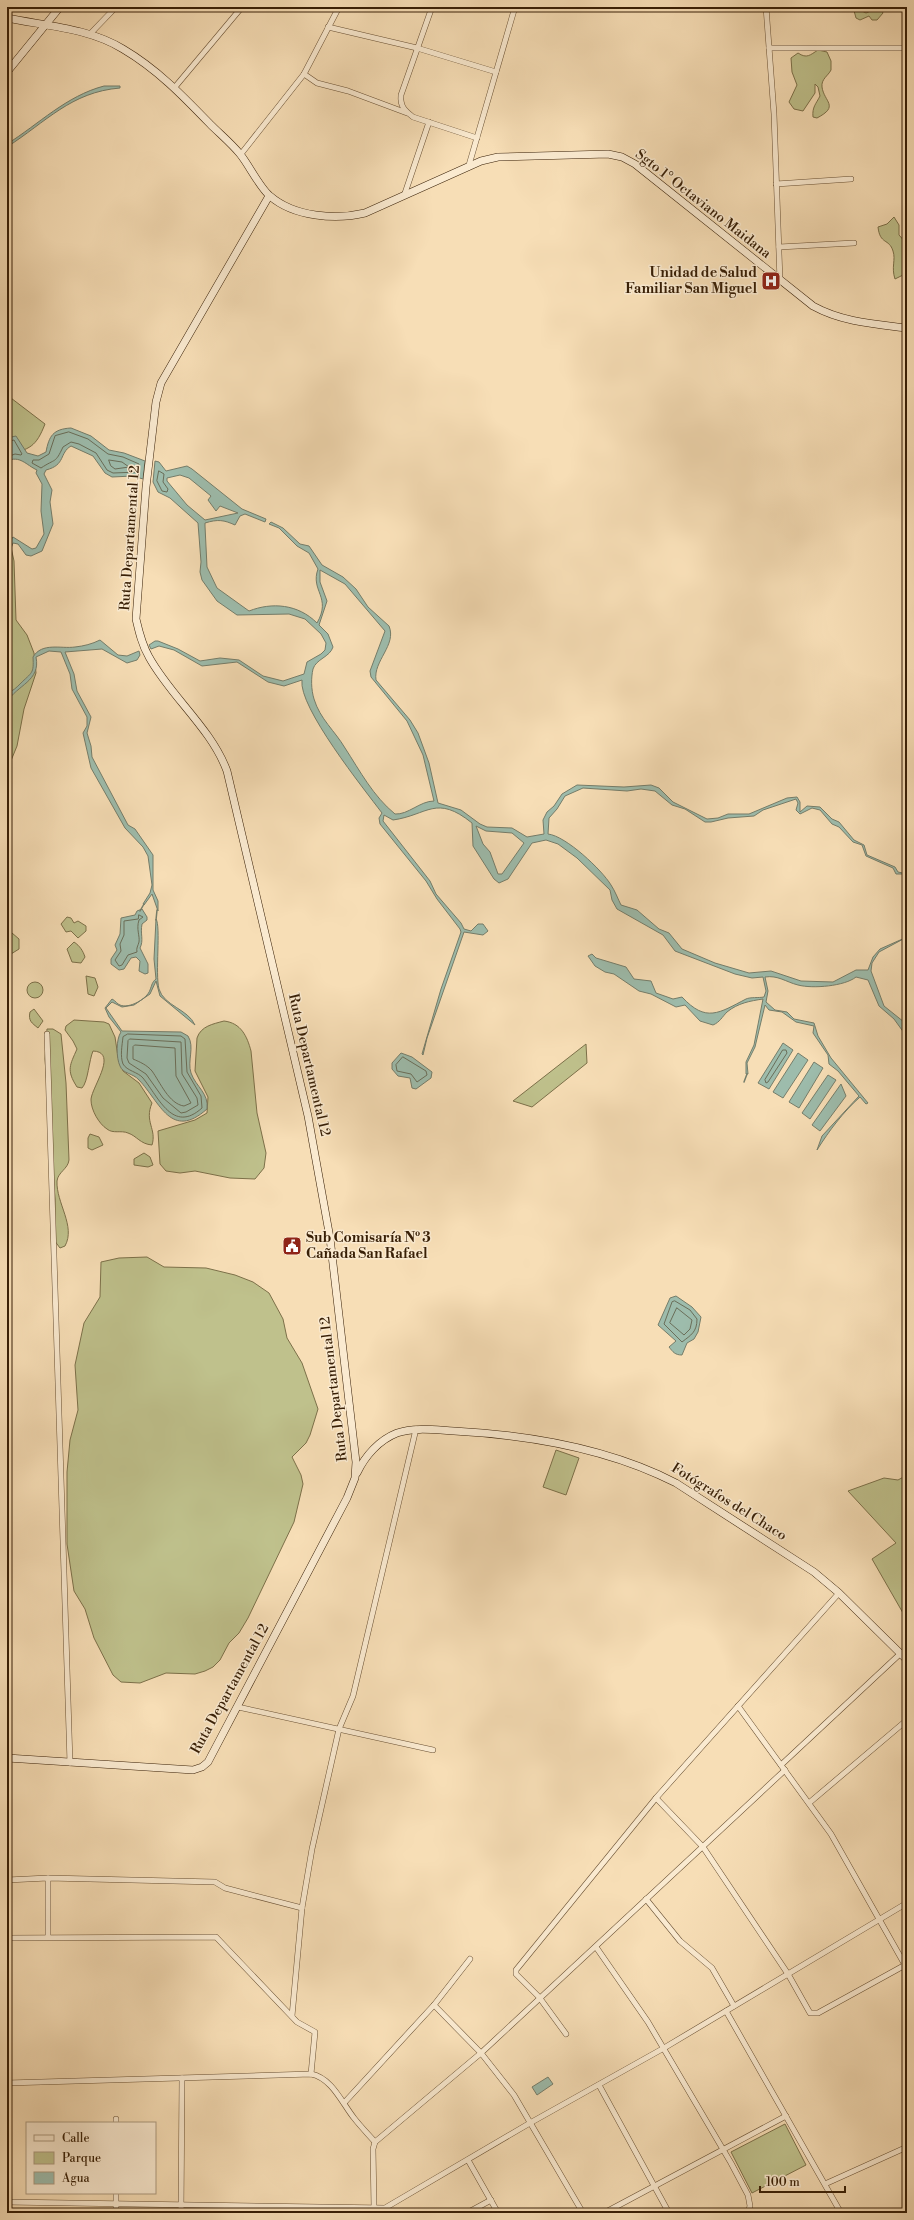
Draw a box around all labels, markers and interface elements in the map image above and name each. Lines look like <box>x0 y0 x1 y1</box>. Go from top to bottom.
street label: Sgto 1° Octaviano Maidana <box>632 145 775 263</box>
place label: Unidad de Salud Familiar San Miguel <box>625 264 757 298</box>
hospital icon: Unidad de Salud Familiar San Miguel <box>760 270 782 292</box>
street label: Ruta Departamental 12 <box>116 465 144 611</box>
street label: Ruta Departamental 12 <box>284 992 334 1138</box>
place label: Sub Comisaría Nº 3 Cañada San Rafael <box>306 1229 431 1263</box>
public building icon: Sub Comisaría Nº 3 Cañada San Rafael <box>281 1235 303 1257</box>
street label: Ruta Departamental 12 <box>316 1315 352 1463</box>
street label: Fotógrafos del Chaco <box>668 1459 790 1545</box>
street label: Ruta Departamental 12 <box>187 1621 273 1757</box>
legend <box>26 2122 156 2194</box>
text: Calle <box>62 2131 89 2146</box>
text: Parque <box>62 2151 101 2166</box>
scale bar <box>760 2168 845 2194</box>
text: Agua <box>61 2171 91 2186</box>
text: 100 m <box>766 2175 800 2190</box>

